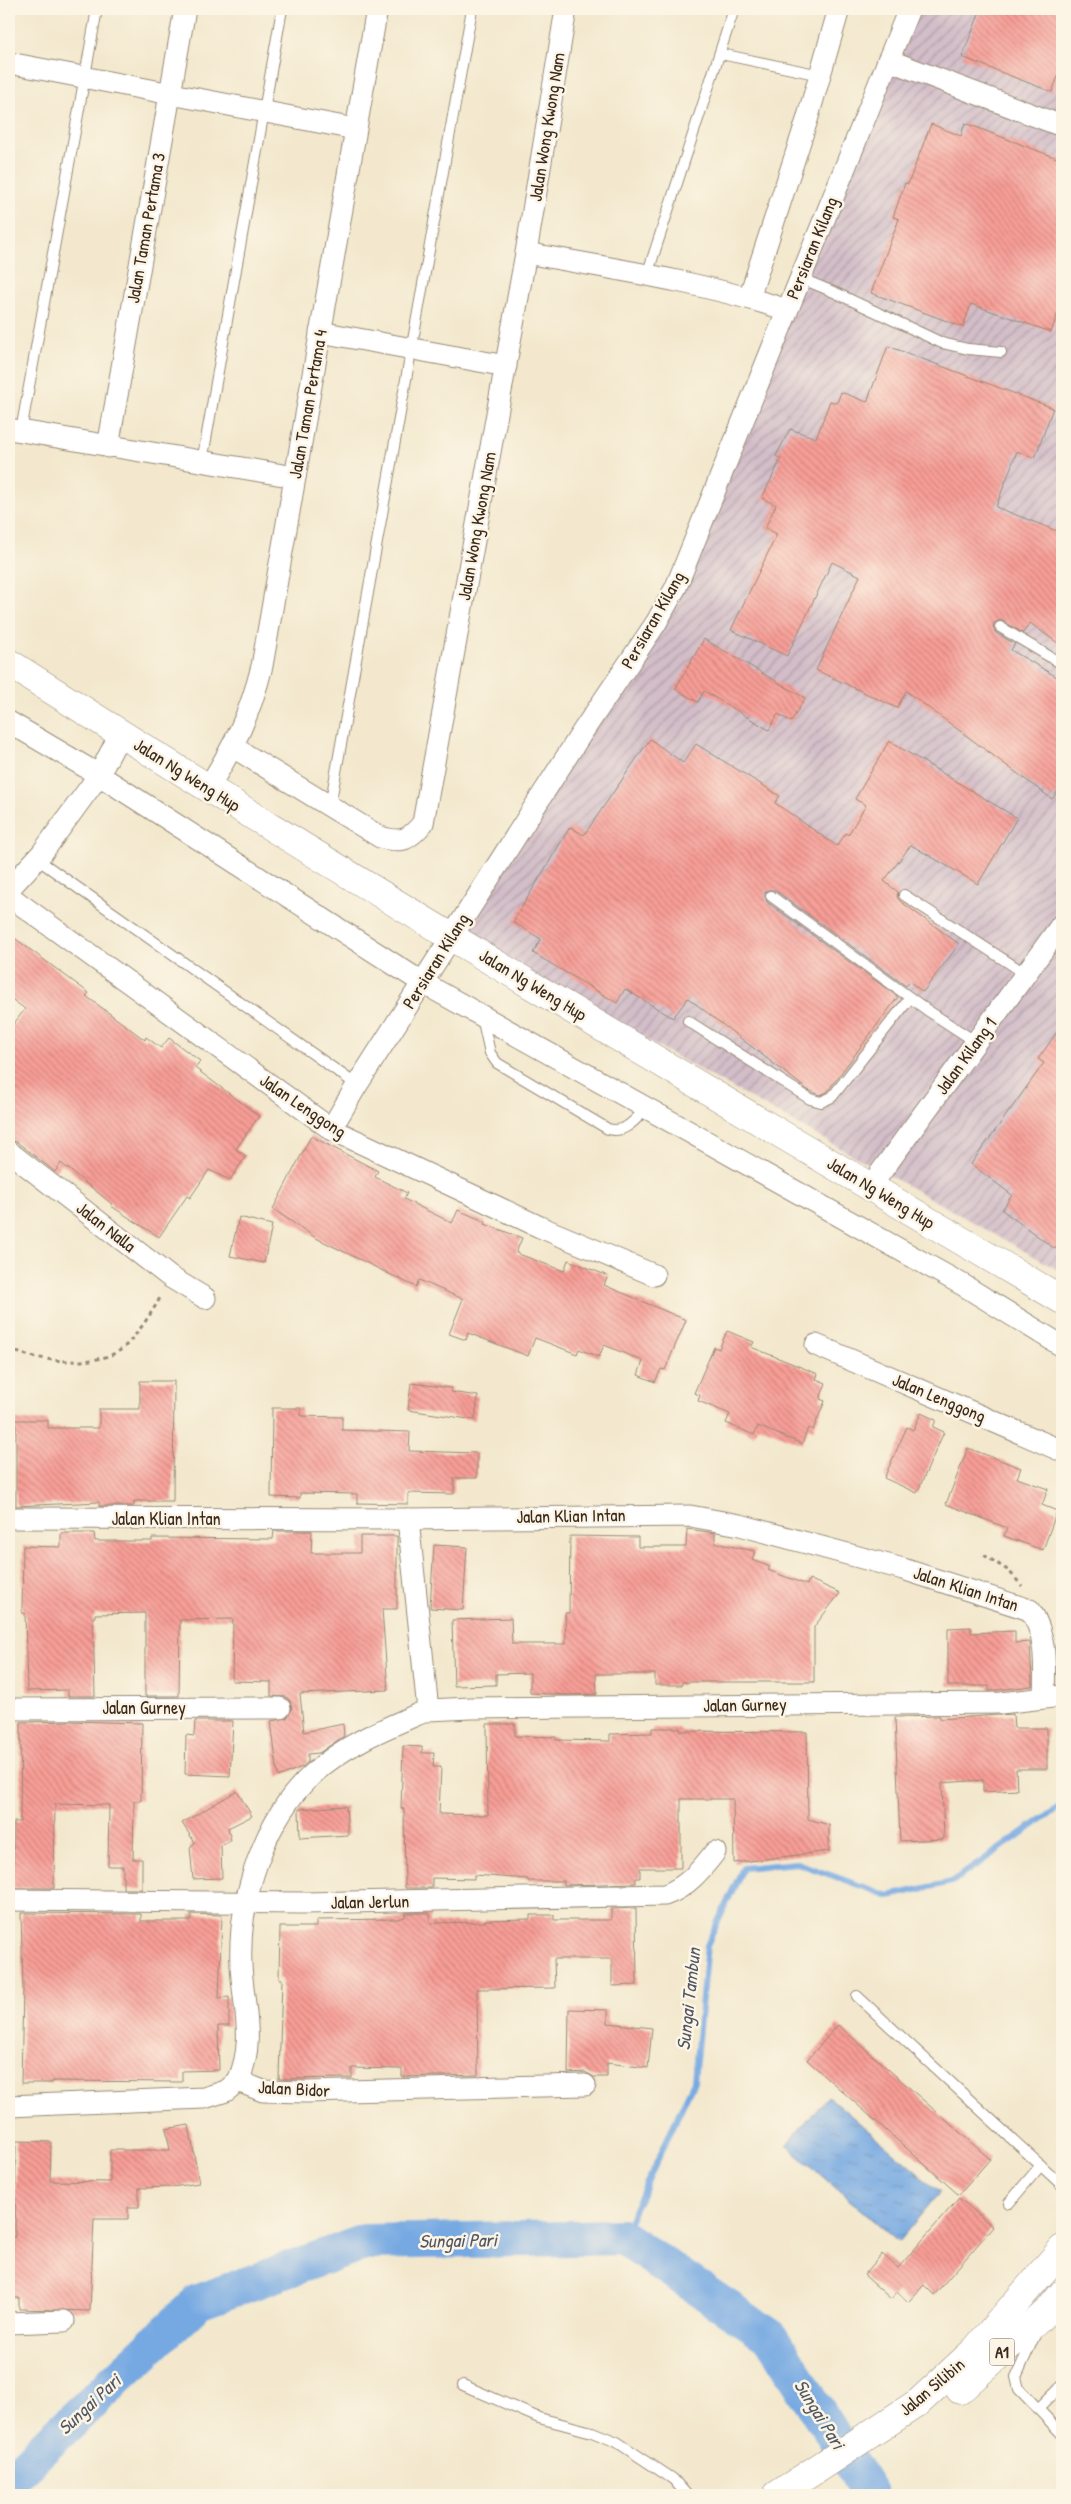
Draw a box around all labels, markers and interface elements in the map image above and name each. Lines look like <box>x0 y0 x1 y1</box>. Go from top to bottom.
street label: Jalan Wong Kwong Nam <box>522 51 571 203</box>
street label: Jalan Taman Pertama 3 <box>120 151 171 305</box>
street label: Persiaran Kilang <box>780 193 843 303</box>
street label: Jalan Taman Pertama 4 <box>282 327 333 480</box>
street label: Jalan Wong Kwong Nam <box>451 450 502 602</box>
street label: Persiaran Kilang <box>615 567 691 673</box>
street label: Jalan Ng Weng Hup <box>129 732 246 818</box>
street label: Persiaran Kilang <box>396 908 475 1013</box>
street label: Jalan Ng Weng Hup <box>475 943 592 1027</box>
street label: Jalan Kilang 1 <box>929 1012 1002 1099</box>
street label: Jalan Lenggong <box>255 1067 351 1144</box>
street label: Jalan Ng Weng Hup <box>823 1151 940 1235</box>
street label: Jalan Nalla <box>71 1195 141 1258</box>
street label: Jalan Lenggong <box>889 1367 990 1428</box>
street label: Jalan Klian Intan <box>516 1502 626 1529</box>
street label: Jalan Klian Intan <box>111 1506 221 1531</box>
street label: Jalan Klian Intan <box>910 1560 1022 1617</box>
street label: Jalan Gurney <box>703 1691 787 1718</box>
street label: Jalan Gurney <box>102 1695 186 1720</box>
street label: Jalan Jerlun <box>330 1888 410 1915</box>
water label: Sungai Tambun <box>670 1945 706 2051</box>
street label: Jalan Bidor <box>257 2074 331 2103</box>
water label: Sungai Pari <box>419 2226 499 2254</box>
road number: A1 <box>990 2338 1014 2366</box>
street label: Jalan Silibin <box>894 2352 970 2421</box>
water label: Sungai Pari <box>52 2367 128 2440</box>
water label: Sungai Pari <box>788 2374 853 2455</box>

